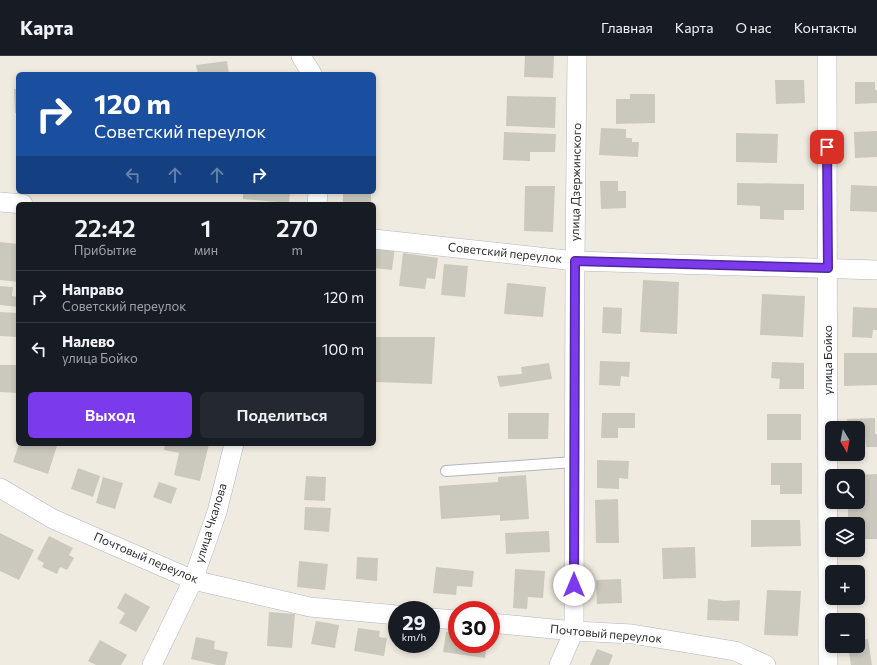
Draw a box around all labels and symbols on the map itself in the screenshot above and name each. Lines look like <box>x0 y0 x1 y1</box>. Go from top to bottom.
street label: улица Дзержинского <box>567 123 583 241</box>
pin <box>810 130 844 164</box>
street label: Советский переулок <box>447 239 563 265</box>
street label: улица Бойко <box>820 325 834 395</box>
north arrow <box>825 421 865 461</box>
street label: улица Чкалова <box>191 481 229 564</box>
street label: Почтовый переулок <box>92 529 201 586</box>
position arrow <box>553 564 595 606</box>
speed limit sign: 30 <box>448 601 500 653</box>
street label: Почтовый переулок <box>550 621 663 645</box>

